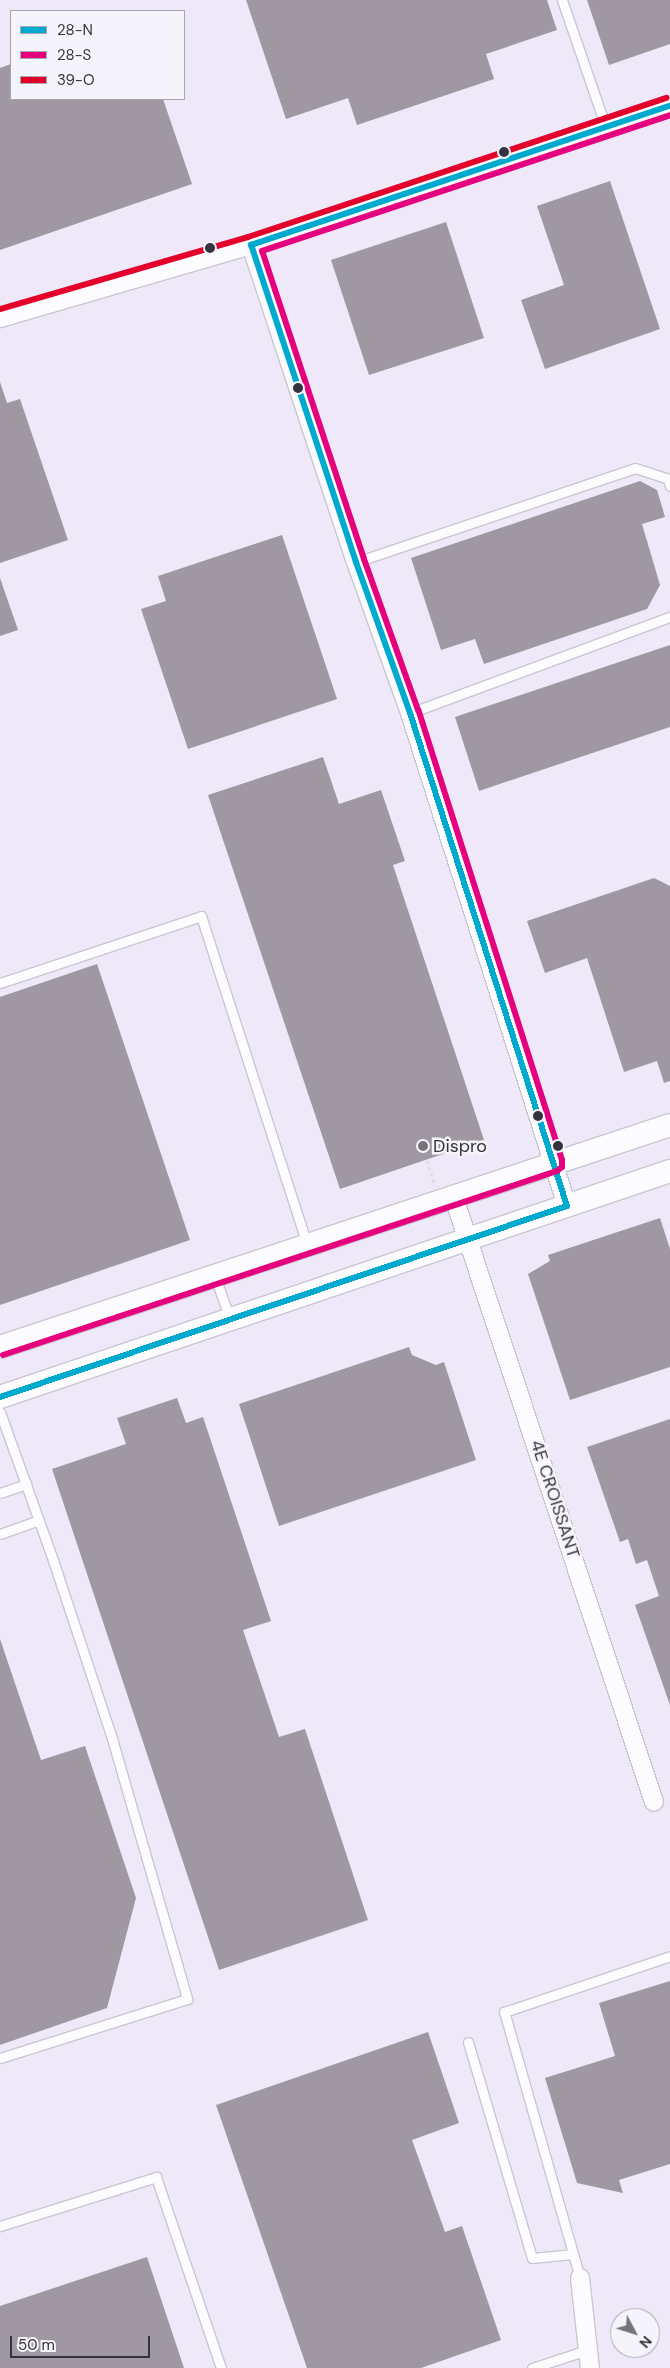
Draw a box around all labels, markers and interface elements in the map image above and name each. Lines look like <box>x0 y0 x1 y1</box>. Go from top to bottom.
legend <box>10 10 185 100</box>
text: 28-N <box>57 20 93 40</box>
text: 28-S <box>57 45 91 65</box>
text: 39-O <box>57 70 95 90</box>
unlabelled marker <box>499 147 509 157</box>
unlabelled marker <box>205 243 215 253</box>
unlabelled marker <box>293 383 303 393</box>
unlabelled marker <box>533 1111 543 1121</box>
place label: Dispro <box>433 1135 487 1157</box>
marker: Dispro <box>417 1140 429 1152</box>
unlabelled marker <box>553 1141 563 1151</box>
street label: 4E CROISSANT <box>526 1437 584 1561</box>
north arrow <box>610 2308 660 2358</box>
scale bar <box>12 2326 152 2358</box>
text: N <box>636 2332 656 2352</box>
text: 50 m <box>18 2335 55 2355</box>

